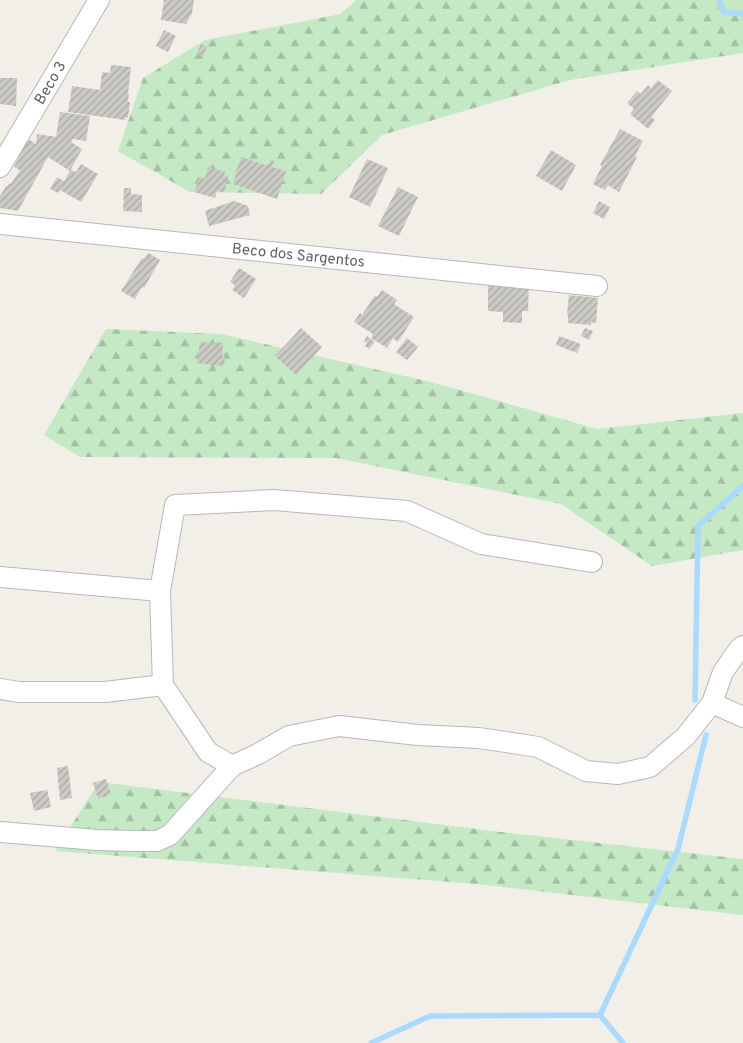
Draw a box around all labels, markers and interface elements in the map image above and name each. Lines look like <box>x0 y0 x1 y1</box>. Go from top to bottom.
street label: Beco 3 <box>31 58 71 108</box>
street label: Beco dos Sargentos <box>231 240 366 273</box>

